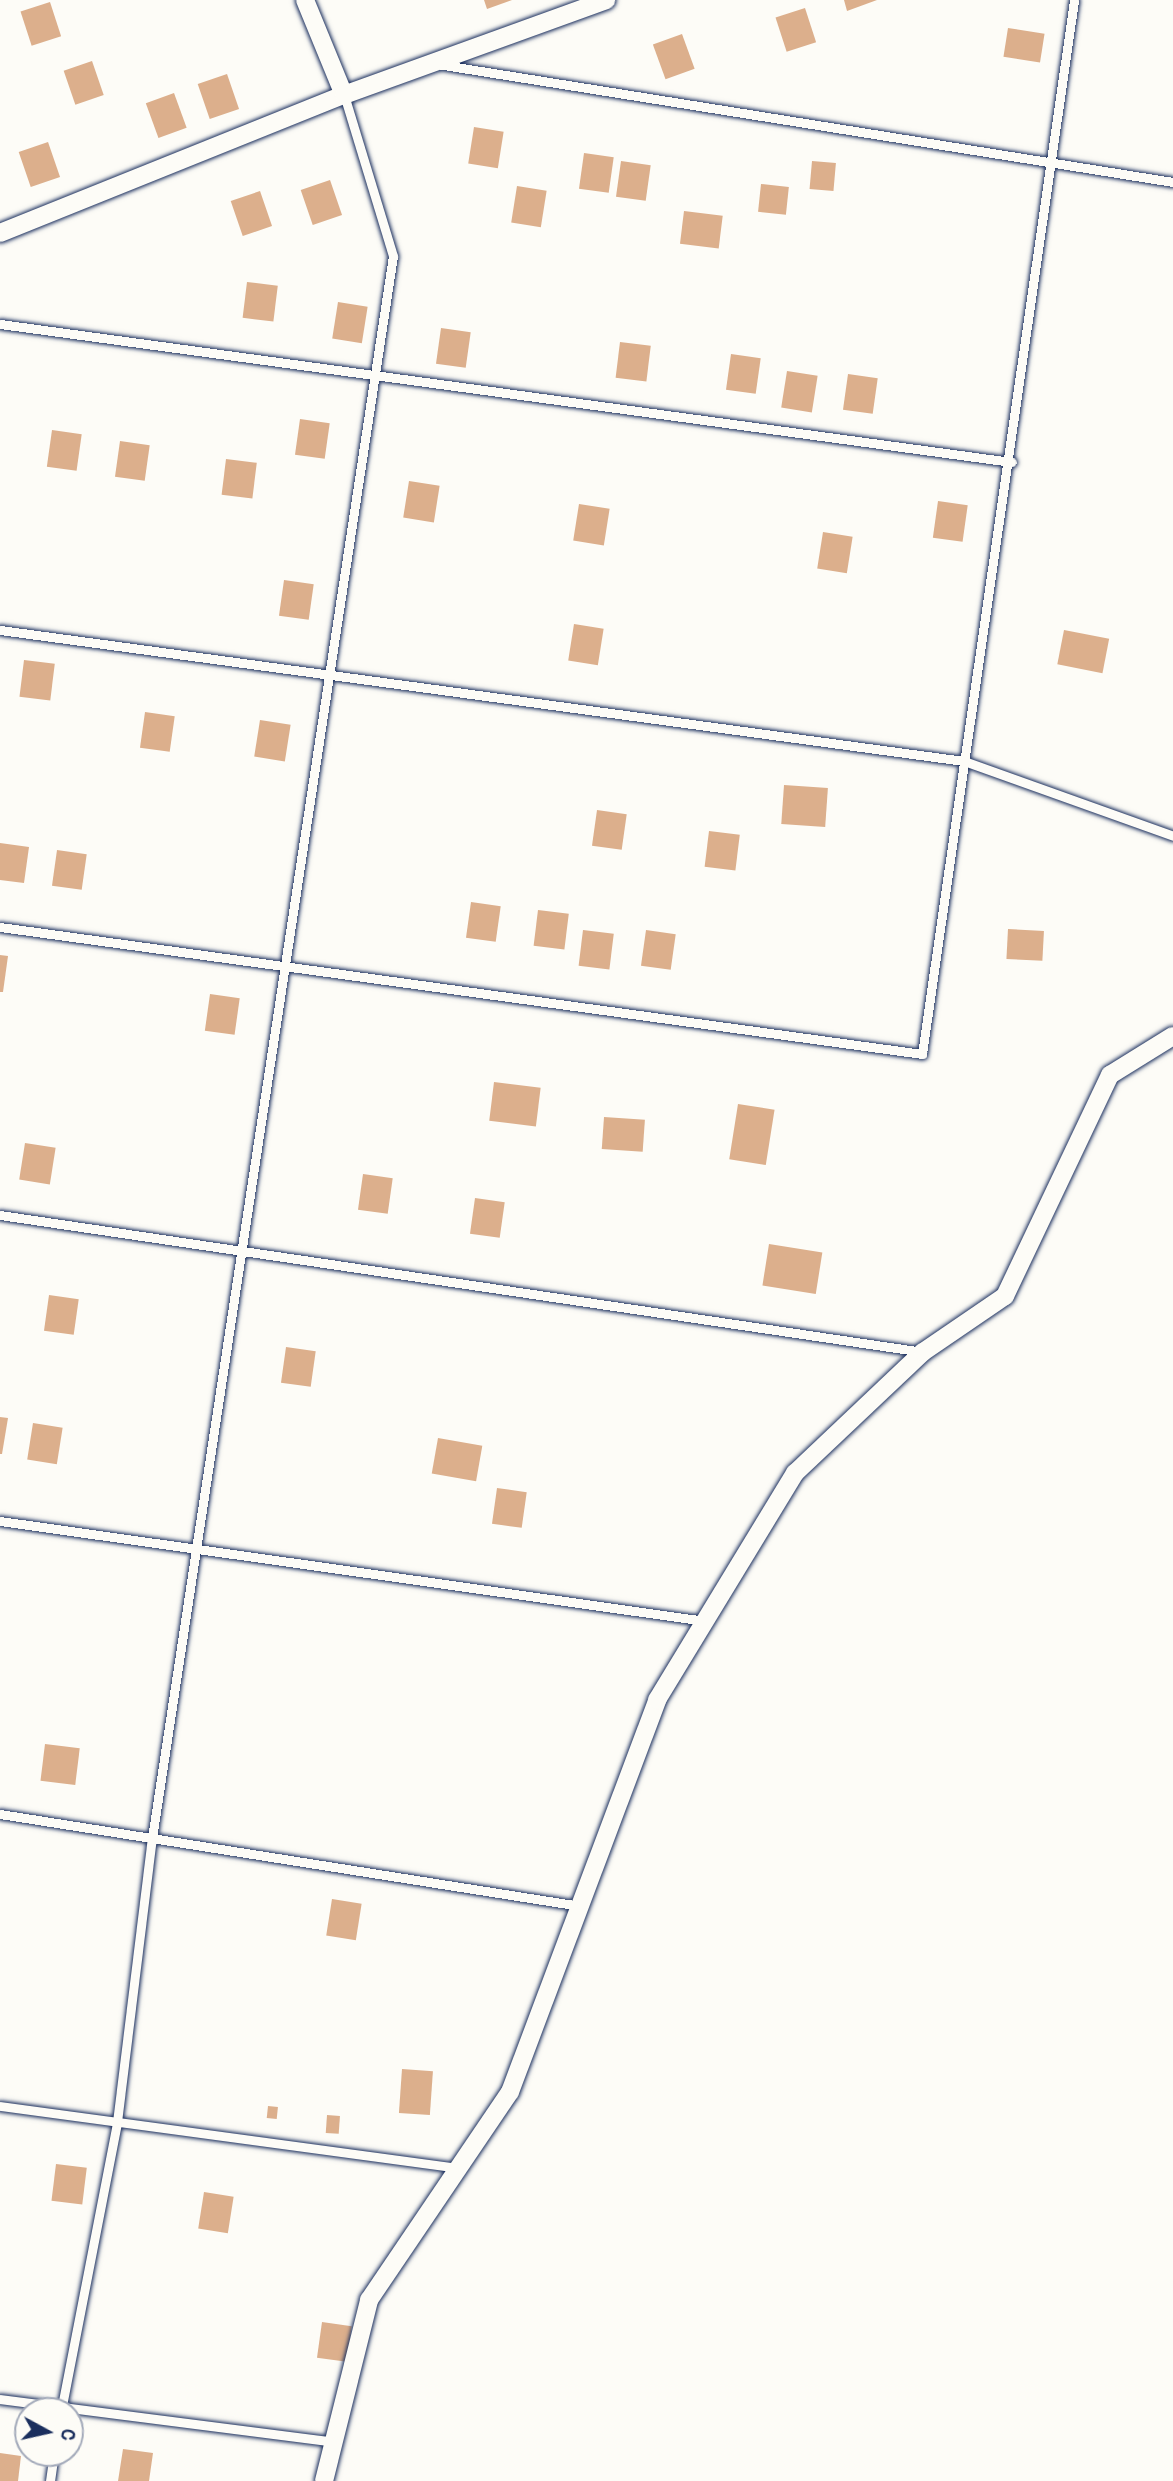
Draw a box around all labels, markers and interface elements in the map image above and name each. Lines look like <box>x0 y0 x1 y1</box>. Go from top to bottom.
north arrow <box>14 2397 84 2467</box>
text: С <box>55 2427 81 2442</box>

